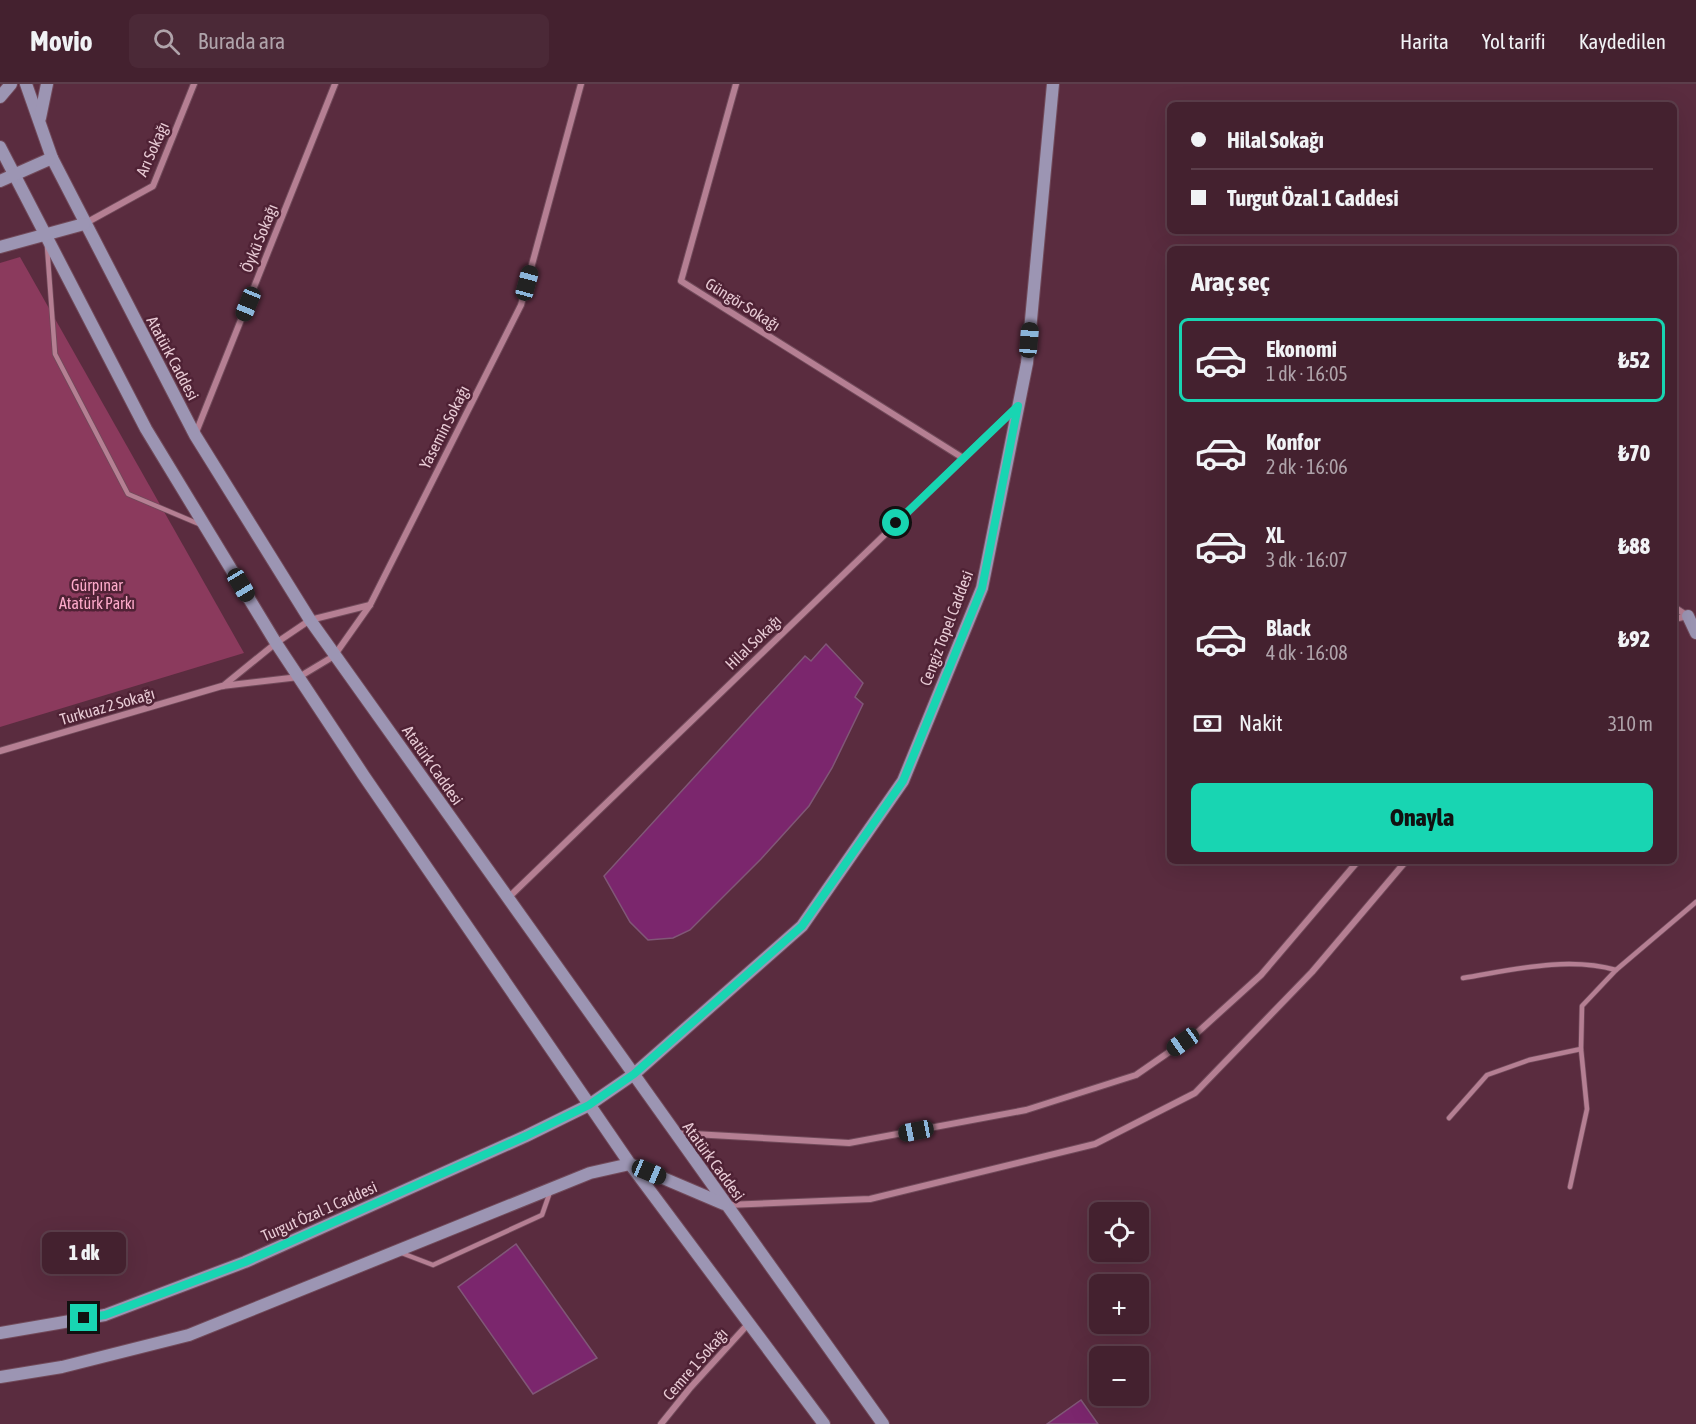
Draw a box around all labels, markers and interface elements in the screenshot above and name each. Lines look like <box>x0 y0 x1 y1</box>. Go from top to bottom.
search box <box>129 14 549 68</box>
text: Movio <box>30 25 93 57</box>
icon: search <box>150 25 183 58</box>
text: Burada ara <box>198 28 285 54</box>
text: Harita <box>1400 29 1449 53</box>
text: Yol tarifi <box>1482 29 1546 53</box>
text: Kaydedilen <box>1579 29 1666 53</box>
street label: Arı Sokağı <box>132 119 173 179</box>
text: Hilal Sokağı <box>1227 127 1324 153</box>
text: Turgut Özal 1 Caddesi <box>1227 185 1398 211</box>
street label: Öykü Sokağı <box>237 201 282 275</box>
car <box>514 263 540 303</box>
text: Araç seç <box>1191 266 1270 297</box>
street label: Güngör Sokağı <box>702 274 783 335</box>
car <box>233 284 263 324</box>
street label: Atatürk Caddesi <box>143 313 203 403</box>
car <box>1018 321 1040 359</box>
icon: car <box>1194 333 1248 387</box>
text: Ekonomi <box>1266 336 1337 362</box>
text: ₺52 <box>1618 347 1650 373</box>
text: 1 dk · 16:05 <box>1266 362 1348 385</box>
street label: Yasemin Sokağı <box>415 382 474 472</box>
icon: car <box>1194 426 1248 480</box>
text: Konfor <box>1266 429 1320 455</box>
text: ₺70 <box>1618 440 1650 466</box>
text: 2 dk · 16:06 <box>1266 455 1348 478</box>
route start <box>882 509 909 536</box>
icon: car <box>1194 519 1248 573</box>
text: XL <box>1266 522 1284 548</box>
text: ₺88 <box>1618 533 1650 559</box>
text: 3 dk · 16:07 <box>1266 548 1348 571</box>
car <box>224 565 258 605</box>
street label: Cengiz Topel Caddesi <box>916 568 977 689</box>
park label: Gürpınar Atatürk Parkı <box>59 576 135 612</box>
street label: Hilal Sokağı <box>721 611 785 674</box>
icon: car <box>1194 612 1248 666</box>
text: Black <box>1266 615 1310 641</box>
text: ₺92 <box>1618 626 1650 652</box>
text: 4 dk · 16:08 <box>1266 641 1348 664</box>
street label: Turkuaz 2 Sokağı <box>58 684 157 729</box>
icon: cash <box>1191 707 1224 740</box>
text: Nakit <box>1239 710 1283 736</box>
text: 310 m <box>1608 712 1653 735</box>
street label: Atatürk Caddesi <box>399 722 467 808</box>
button: Onayla <box>1191 783 1653 852</box>
car <box>1163 1024 1203 1060</box>
street label: Atatürk Caddesi <box>680 1118 748 1204</box>
car <box>897 1119 935 1143</box>
car <box>629 1157 669 1187</box>
street label: Turgut Özal 1 Caddesi <box>258 1177 380 1245</box>
map controls <box>1089 1202 1149 1406</box>
button: locate <box>1089 1202 1149 1262</box>
callout: 1 dk <box>42 1231 126 1273</box>
text: 1 dk <box>69 1241 99 1264</box>
button: + <box>1089 1274 1149 1334</box>
route end <box>70 1304 97 1331</box>
street label: Cemre 1 Sokağı <box>659 1324 732 1404</box>
button: − <box>1089 1346 1149 1406</box>

